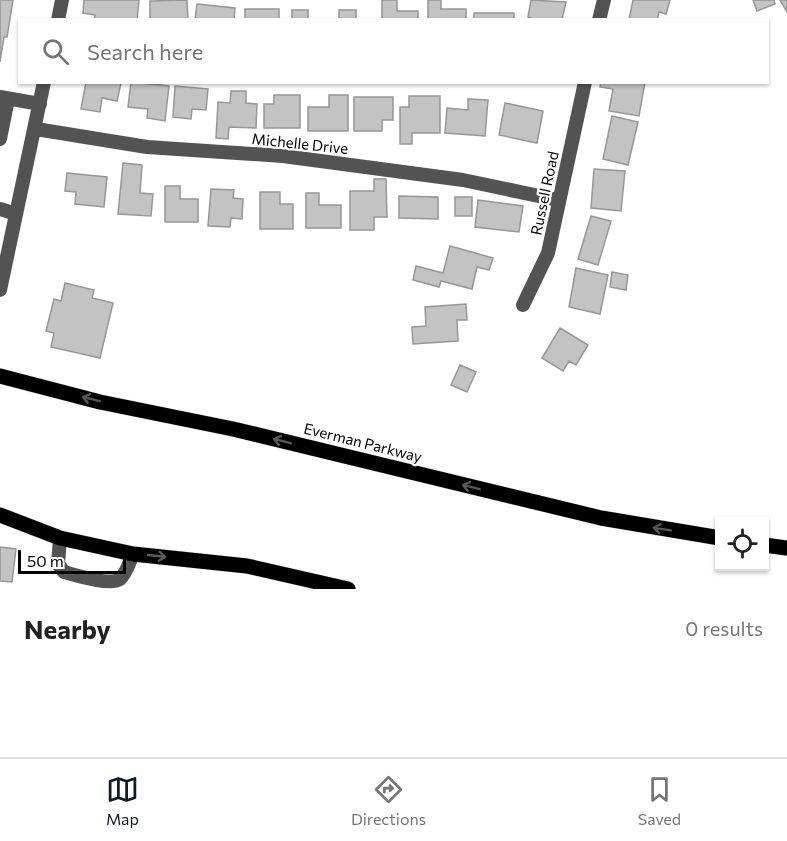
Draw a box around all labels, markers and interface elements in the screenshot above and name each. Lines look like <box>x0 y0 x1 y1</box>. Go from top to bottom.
search box <box>18 18 769 84</box>
icon: search <box>39 35 72 68</box>
text: Search here <box>87 38 203 65</box>
street label: Michelle Drive <box>251 129 349 157</box>
street label: Russell Road <box>526 149 562 237</box>
one-way arrow <box>82 393 101 405</box>
street label: Everman Parkway <box>302 419 424 465</box>
one-way arrow <box>273 435 292 447</box>
one-way arrow <box>462 480 481 492</box>
map controls <box>715 517 769 571</box>
button: locate <box>715 517 769 571</box>
one-way arrow <box>652 523 672 534</box>
scale bar <box>18 547 126 574</box>
text: 50 m <box>27 551 64 570</box>
one-way arrow <box>147 551 167 562</box>
text: Nearby <box>24 613 111 644</box>
text: 0 results <box>685 616 763 640</box>
tab: Map <box>106 773 139 828</box>
tab: Directions <box>351 773 426 828</box>
tab: Saved <box>638 773 681 828</box>

